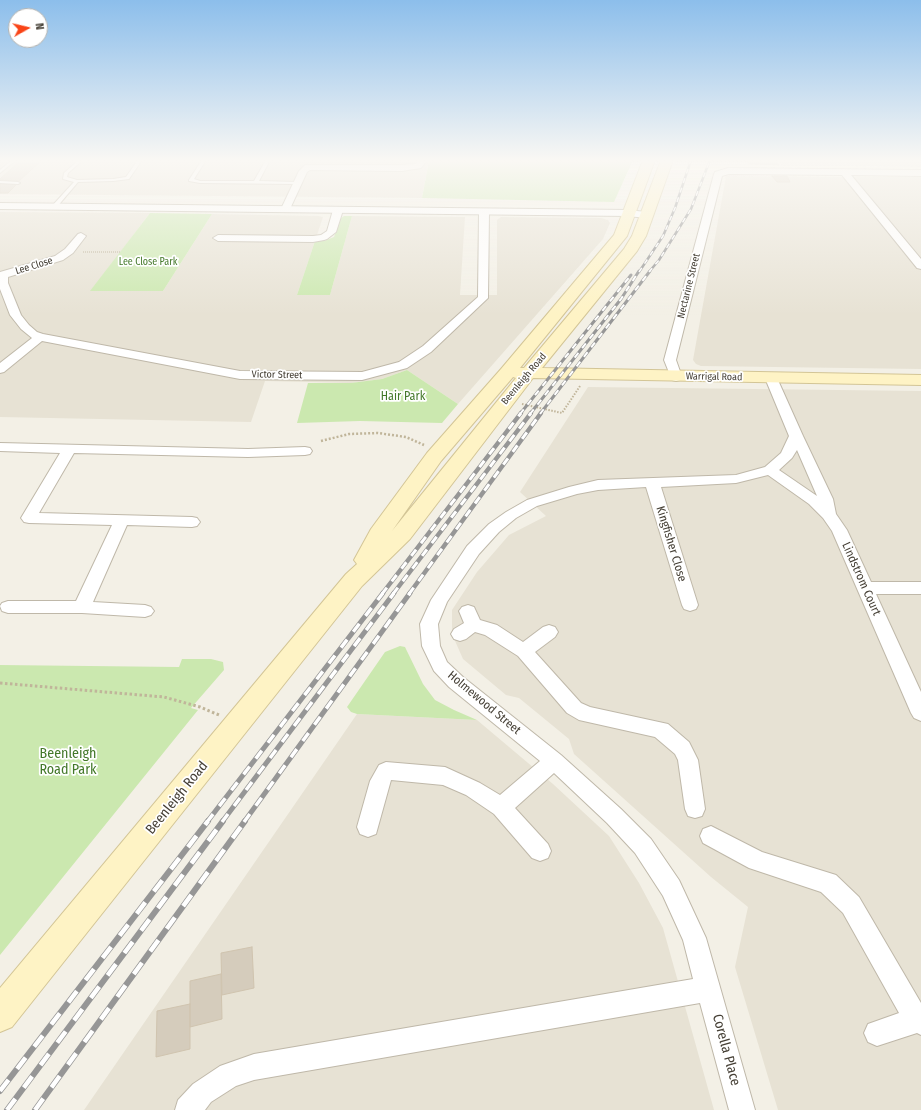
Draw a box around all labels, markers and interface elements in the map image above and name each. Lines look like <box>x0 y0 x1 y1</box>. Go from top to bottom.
north arrow <box>8 8 48 48</box>
text: N <box>32 22 46 31</box>
street label: Nectarine Street <box>675 252 703 320</box>
street label: Lee Close <box>14 255 54 277</box>
park label: Lee Close Park <box>119 256 177 268</box>
street label: Beenleigh Road <box>499 351 549 407</box>
street label: Victor Street <box>252 369 302 381</box>
street label: Warrigal Road <box>686 371 742 383</box>
park label: Hair Park <box>381 390 425 404</box>
street label: Kingfisher Close <box>653 504 689 584</box>
street label: Lindstrom Court <box>838 540 884 618</box>
street label: Holmewood Street <box>444 668 524 738</box>
park label: Beenleigh Road Park <box>39 746 97 778</box>
street label: Beenleigh Road <box>142 758 212 838</box>
street label: Corella Place <box>708 1012 744 1088</box>

